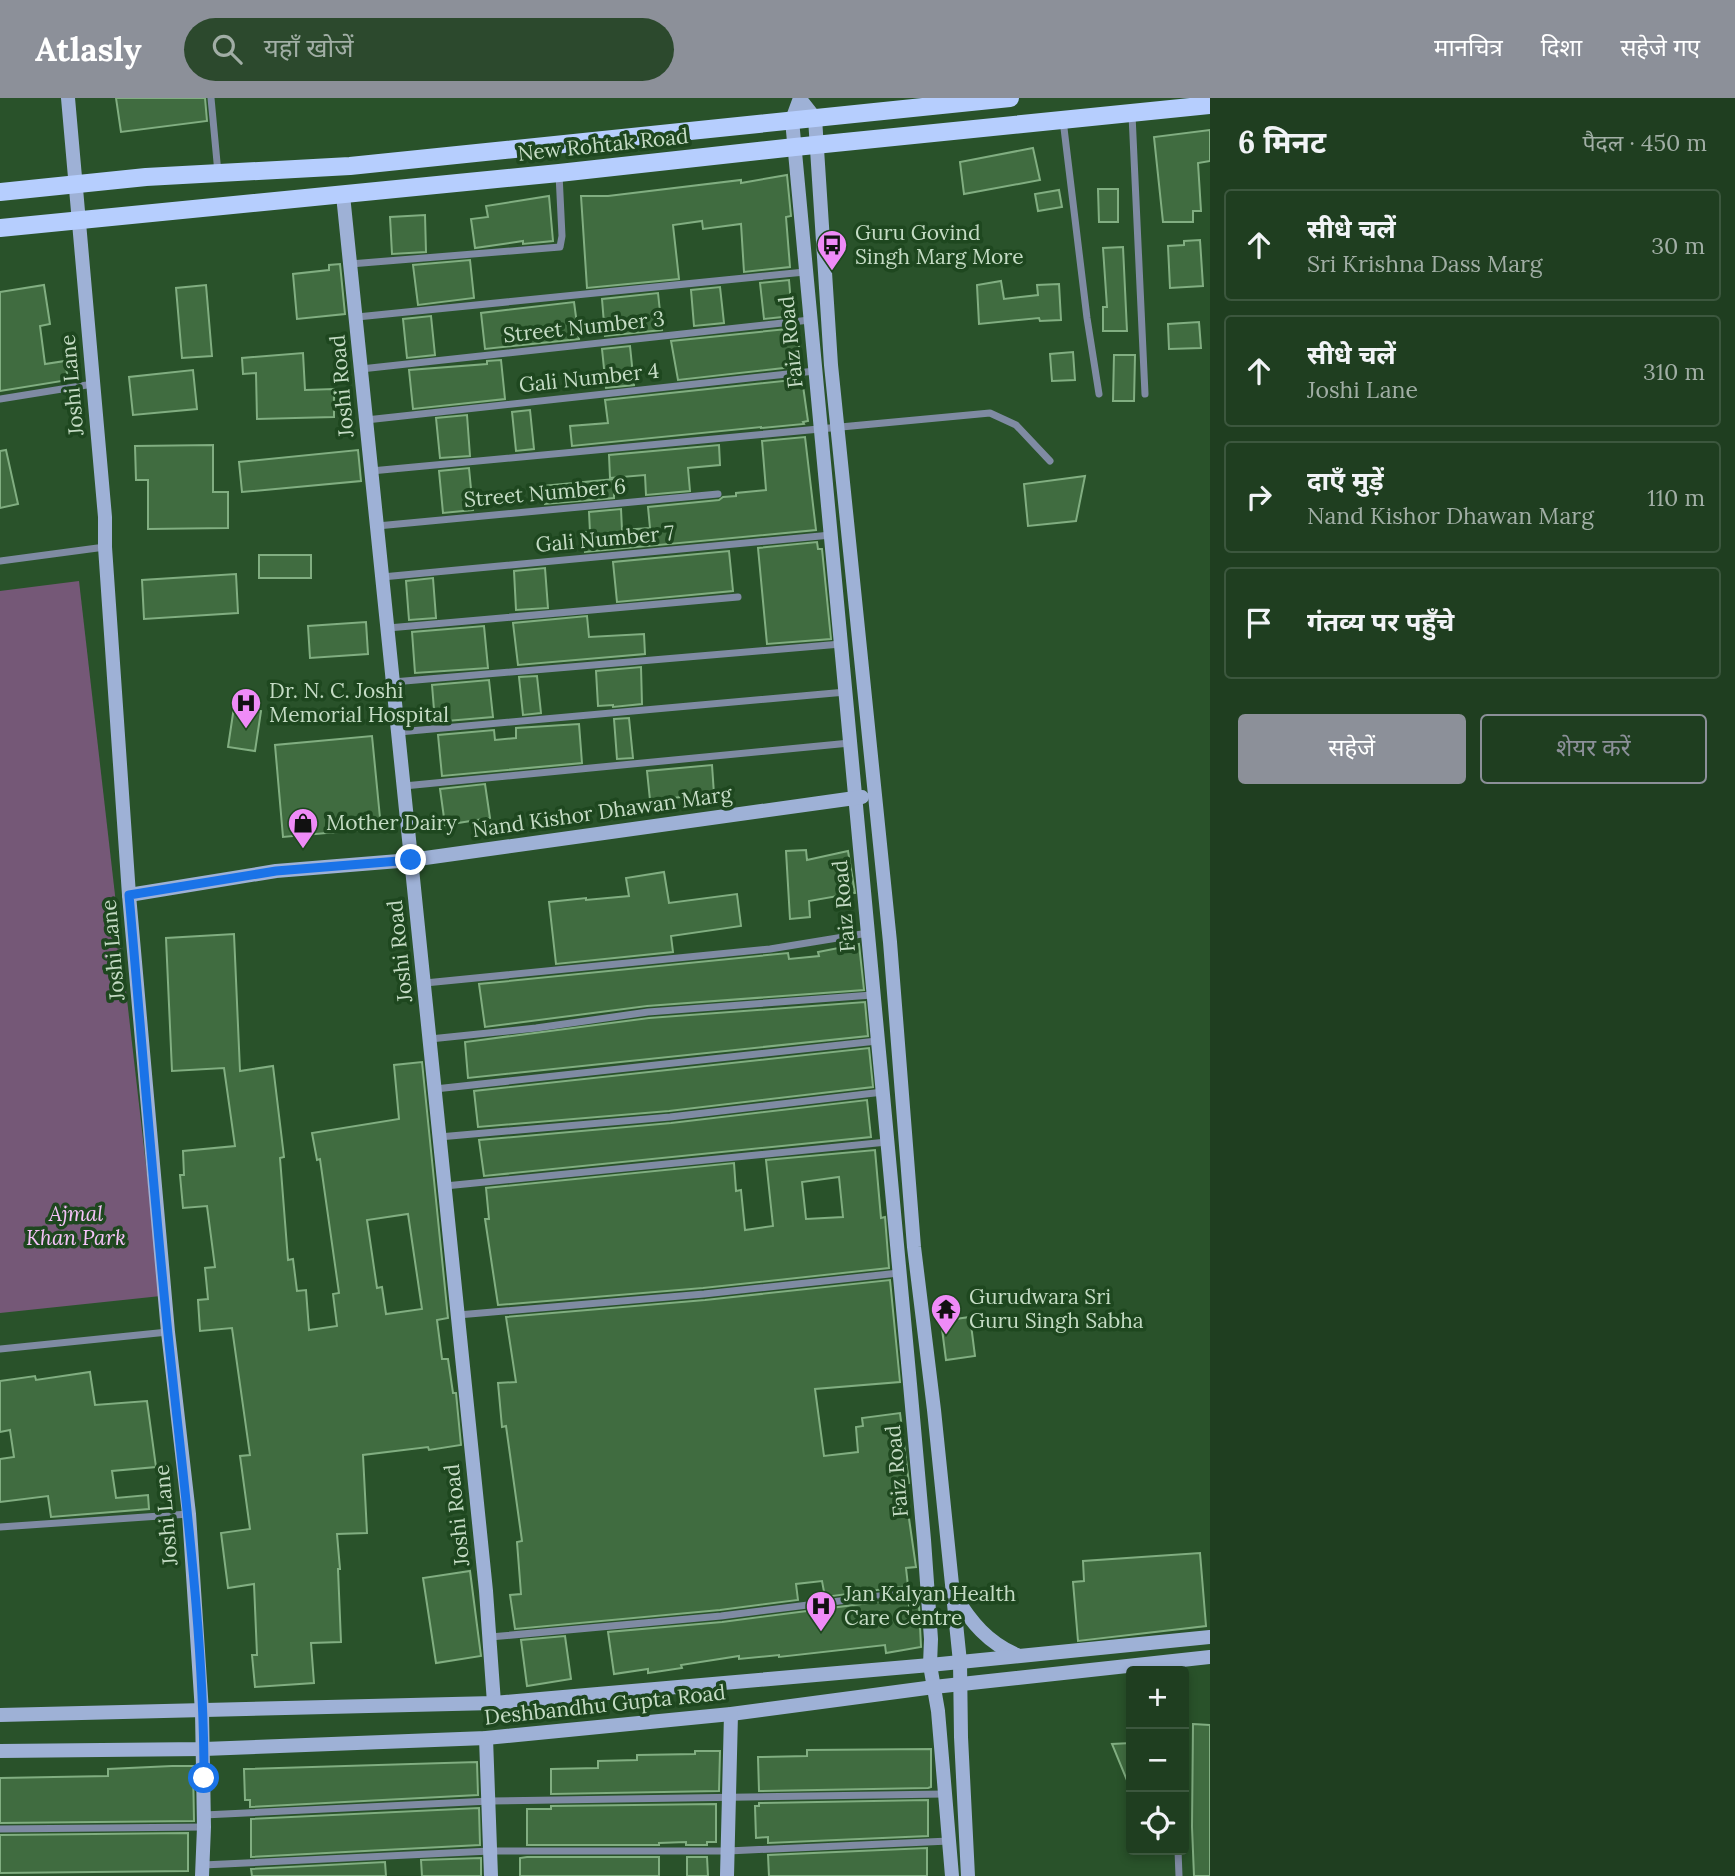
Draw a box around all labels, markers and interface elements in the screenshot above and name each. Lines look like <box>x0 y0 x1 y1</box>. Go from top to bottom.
search box <box>184 18 674 81</box>
text: Atlasly <box>35 28 142 70</box>
icon: search <box>208 30 246 68</box>
text: यहाँ खोजें <box>264 31 354 64</box>
text: मानचित्र <box>1434 32 1503 63</box>
text: दिशा <box>1541 32 1582 63</box>
text: सहेजे गए <box>1620 32 1700 63</box>
street label: New Rohtak Road <box>516 122 690 167</box>
text: 6 मिनट <box>1238 123 1326 161</box>
text: पैदल · 450 m <box>1582 128 1707 157</box>
text: सीधे चलें <box>1307 212 1396 245</box>
place label: Guru Govind Singh Marg More <box>855 219 1024 270</box>
icon: ahead <box>1240 226 1278 264</box>
bus stop icon: Guru Govind Singh Marg More <box>815 228 849 272</box>
text: 30 m <box>1651 231 1705 260</box>
text: Sri Krishna Dass Marg <box>1307 249 1543 278</box>
street label: Faiz Road <box>772 295 809 389</box>
street label: Street Number 3 <box>502 305 666 348</box>
street label: Joshi Lane <box>54 333 89 438</box>
street label: Joshi Road <box>324 334 360 439</box>
text: सीधे चलें <box>1307 338 1396 371</box>
icon: ahead <box>1240 352 1278 390</box>
street label: Gali Number 4 <box>517 357 660 398</box>
text: 310 m <box>1643 357 1705 386</box>
text: Joshi Lane <box>1307 375 1418 404</box>
text: दाएँ मुड़ें <box>1307 464 1384 497</box>
street label: Street Number 6 <box>463 472 627 513</box>
icon: right <box>1240 478 1278 516</box>
text: 110 m <box>1647 483 1705 512</box>
text: Nand Kishor Dhawan Marg <box>1307 501 1594 530</box>
street label: Gali Number 7 <box>534 519 676 558</box>
icon: arrive <box>1240 604 1278 642</box>
text: गंतव्य पर पहुँचे <box>1307 605 1454 638</box>
place label: Dr. N. C. Joshi Memorial Hospital <box>269 677 449 728</box>
hospital icon: Dr. N. C. Joshi Memorial Hospital <box>229 686 263 730</box>
button: सहेजें <box>1238 714 1466 784</box>
button: शेयर करें <box>1480 714 1707 784</box>
street label: Nand Kishor Dhawan Marg <box>470 780 734 843</box>
shop icon: Mother Dairy <box>286 806 320 850</box>
place label: Mother Dairy <box>326 809 457 836</box>
route end <box>395 844 426 875</box>
street label: Faiz Road <box>826 859 861 953</box>
street label: Joshi Lane <box>95 898 130 1003</box>
street label: Joshi Road <box>381 899 418 1004</box>
park label: Ajmal Khan Park <box>26 1200 126 1251</box>
place label: Gurudwara Sri Guru Singh Sabha <box>969 1283 1144 1334</box>
temple icon: Gurudwara Sri Guru Singh Sabha <box>929 1292 963 1336</box>
street label: Faiz Road <box>879 1424 914 1518</box>
street label: Joshi Lane <box>148 1463 183 1568</box>
street label: Joshi Road <box>438 1463 475 1568</box>
place label: Jan Kalyan Health Care Centre <box>843 1580 1016 1631</box>
hospital icon: Jan Kalyan Health Care Centre <box>804 1589 838 1633</box>
map controls <box>1126 1666 1189 1855</box>
button: + <box>1126 1666 1189 1729</box>
street label: Deshbandhu Gupta Road <box>483 1678 727 1731</box>
button: − <box>1126 1729 1189 1792</box>
route start <box>188 1762 219 1793</box>
button: locate <box>1126 1792 1189 1855</box>

